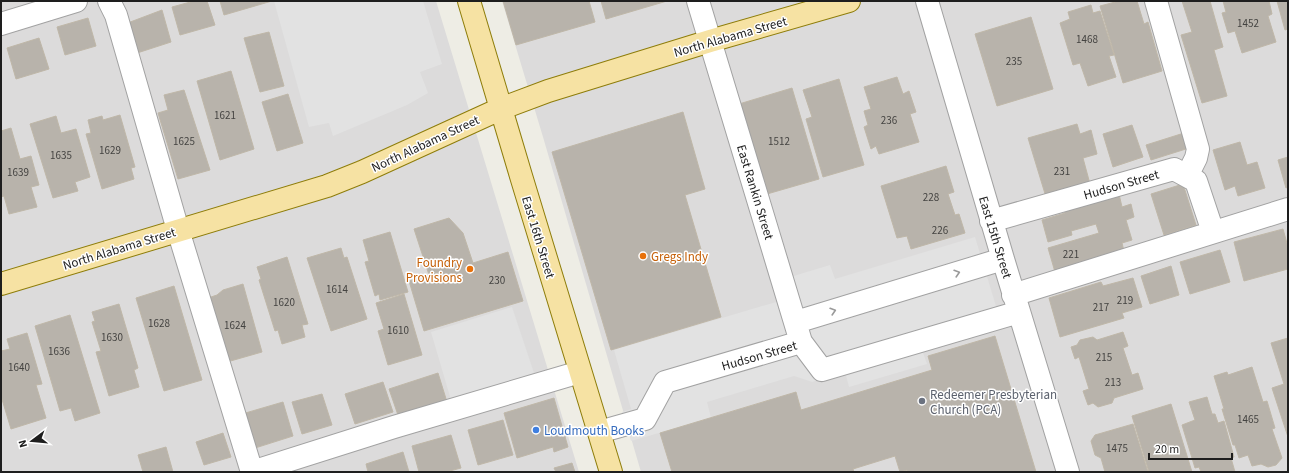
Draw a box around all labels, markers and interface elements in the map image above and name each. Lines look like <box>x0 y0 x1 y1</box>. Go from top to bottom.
street label: North Alabama Street <box>672 12 790 62</box>
house number: 1452 <box>1237 16 1259 31</box>
house number: 1468 <box>1076 32 1098 47</box>
house number: 235 <box>1006 54 1022 69</box>
house number: 1621 <box>214 108 236 123</box>
street label: North Alabama Street <box>369 111 483 177</box>
house number: 236 <box>881 113 898 128</box>
house number: 1625 <box>173 134 195 149</box>
house number: 1512 <box>768 134 790 149</box>
house number: 1629 <box>99 143 121 158</box>
street label: East Rankin Street <box>732 143 778 243</box>
house number: 1635 <box>50 148 72 163</box>
house number: 231 <box>1054 164 1070 179</box>
house number: 1639 <box>7 165 29 180</box>
street label: Hudson Street <box>1082 165 1162 204</box>
house number: 228 <box>923 190 940 205</box>
street label: East 16th Street <box>517 194 559 281</box>
street label: East 15th Street <box>974 194 1016 281</box>
street label: North Alabama Street <box>61 223 178 275</box>
house number: 226 <box>932 223 949 238</box>
house number: 221 <box>1063 247 1079 262</box>
place label: Gregs Indy <box>651 248 708 266</box>
marker: Gregs Indy <box>638 251 648 261</box>
place label: Foundry Provisions <box>406 254 463 287</box>
marker: Foundry Provisions <box>465 264 475 274</box>
one-way arrow <box>954 269 961 278</box>
house number: 230 <box>489 273 505 288</box>
house number: 1614 <box>326 282 348 297</box>
house number: 219 <box>1117 293 1133 308</box>
house number: 1620 <box>273 295 295 310</box>
house number: 217 <box>1093 300 1109 315</box>
one-way arrow <box>829 307 836 316</box>
house number: 1628 <box>148 316 170 331</box>
house number: 1624 <box>224 318 246 333</box>
house number: 1610 <box>387 323 409 338</box>
house number: 1630 <box>101 330 123 345</box>
street label: Hudson Street <box>720 336 800 375</box>
house number: 1636 <box>48 344 70 359</box>
house number: 215 <box>1096 350 1112 365</box>
house number: 1640 <box>8 360 30 375</box>
house number: 213 <box>1105 375 1121 390</box>
place label: Redeemer Presbyterian Church (PCA) <box>930 386 1057 419</box>
marker: Redeemer Presbyterian Church (PCA) <box>917 396 927 406</box>
house number: 1465 <box>1237 412 1259 427</box>
north arrow <box>12 421 52 461</box>
place label: Loudmouth Books <box>544 422 645 440</box>
marker: Loudmouth Books <box>531 425 541 435</box>
scale bar <box>1149 435 1232 461</box>
text: N <box>15 438 31 449</box>
house number: 1475 <box>1106 441 1128 456</box>
text: 20 m <box>1155 441 1179 458</box>

